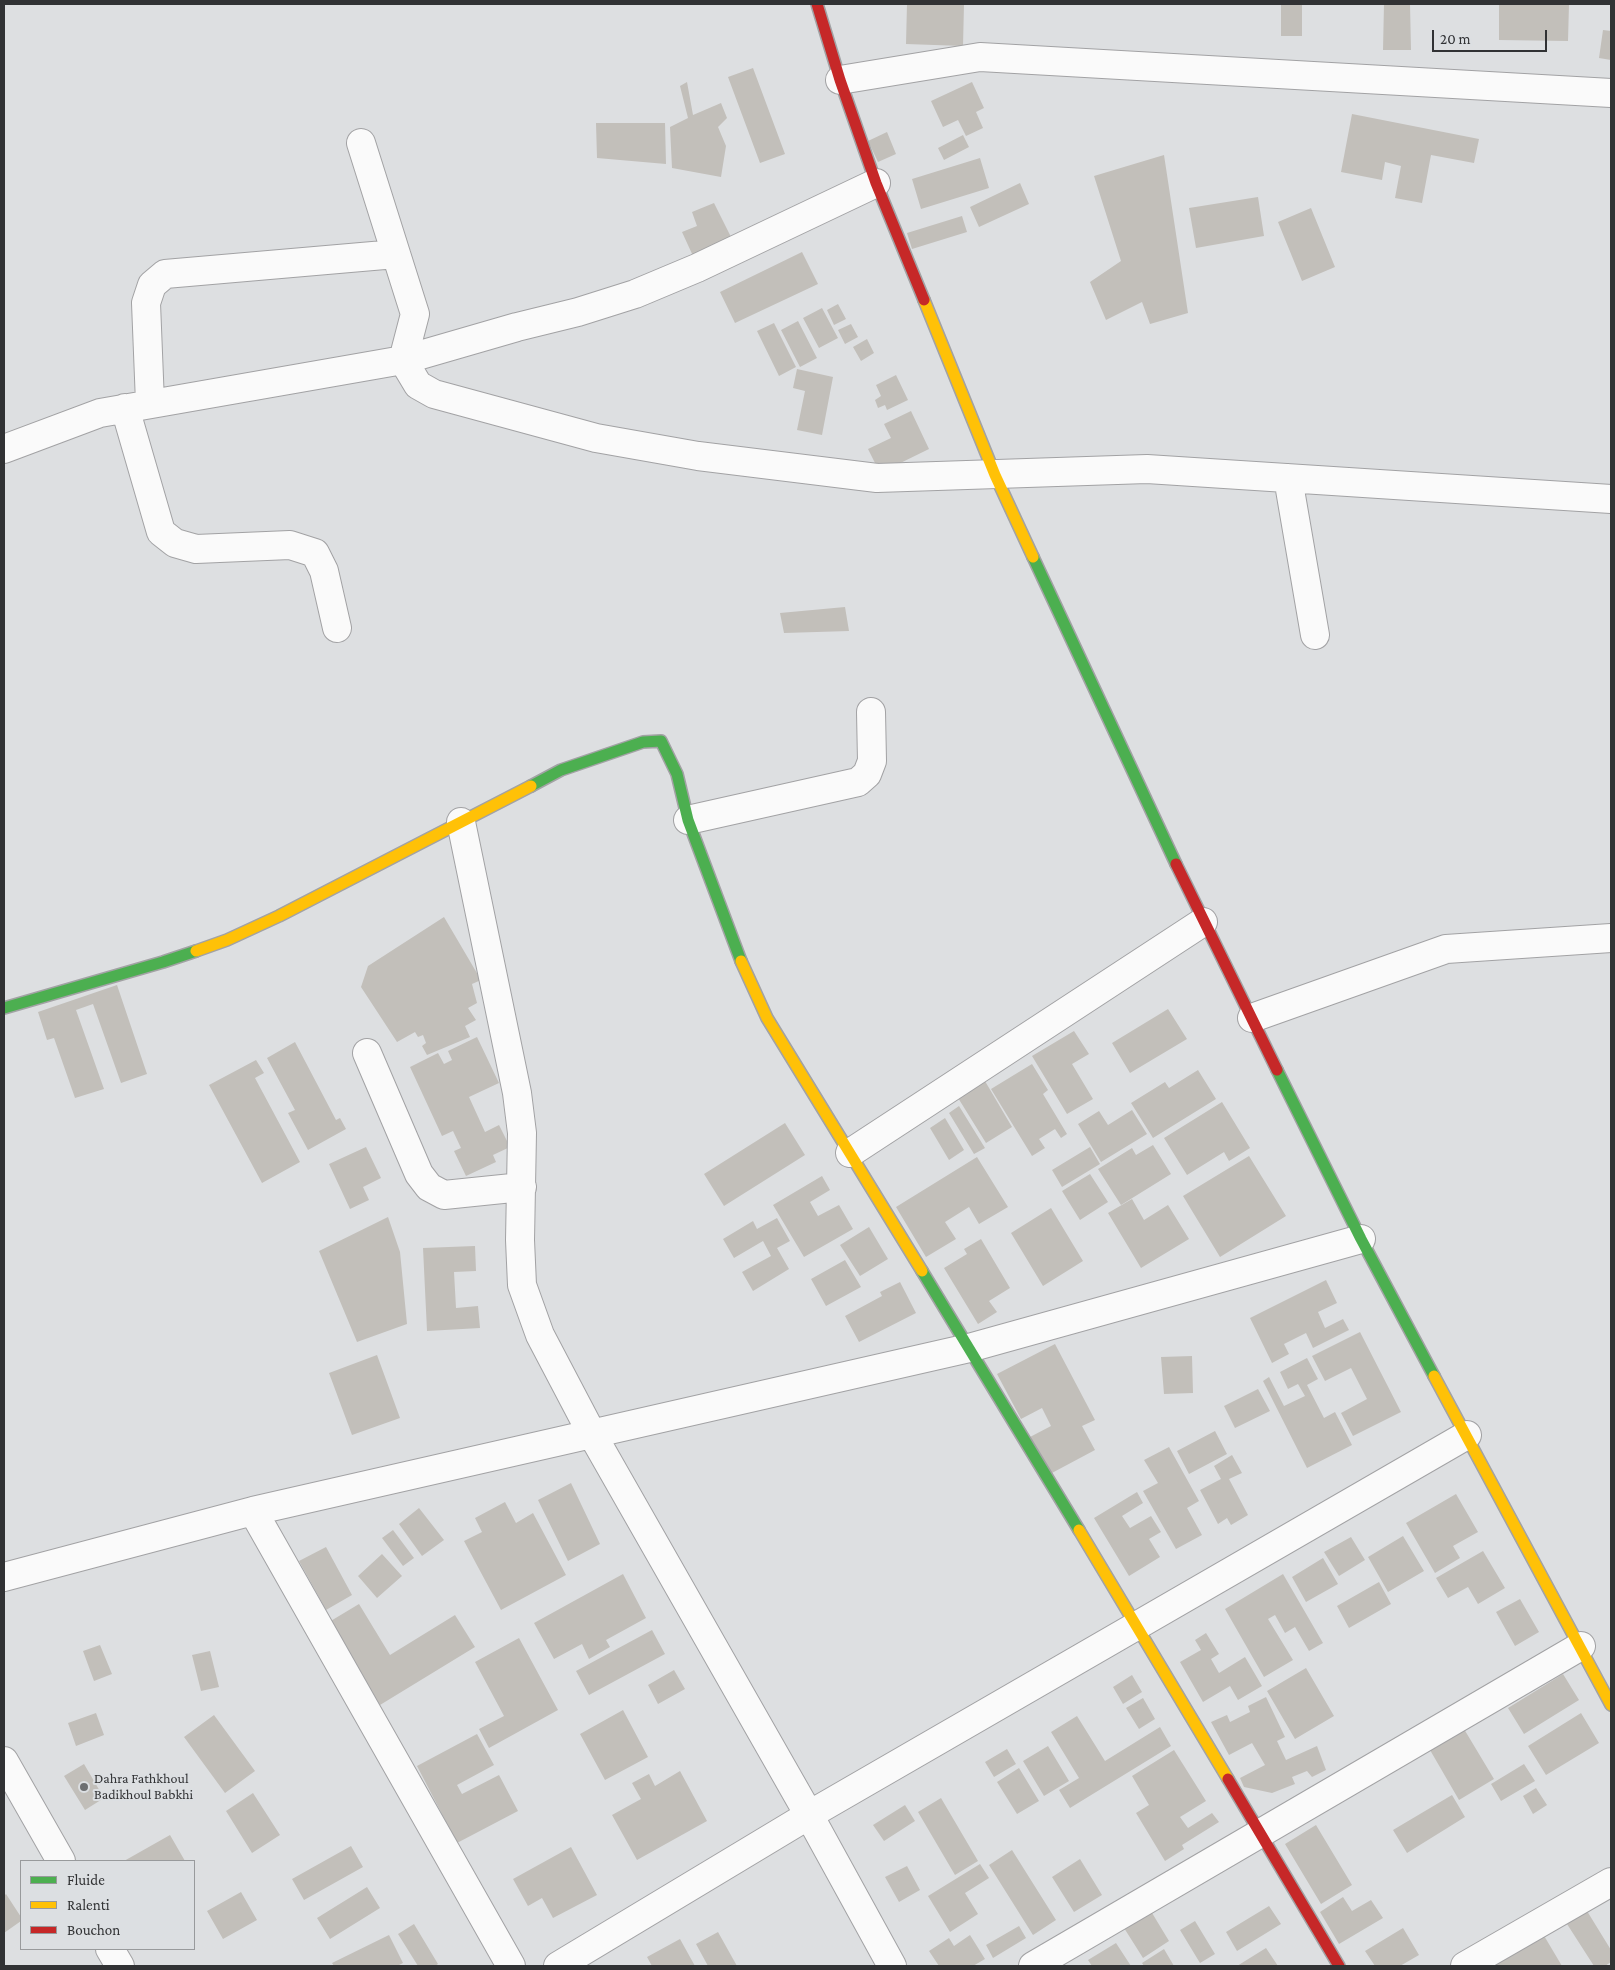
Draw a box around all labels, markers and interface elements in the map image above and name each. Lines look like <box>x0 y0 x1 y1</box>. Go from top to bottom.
scale bar <box>1435 20 1550 52</box>
text: 20 m <box>1440 31 1471 47</box>
place label: Dahra Fathkhoul Badikhoul Babkhi <box>94 1771 193 1804</box>
marker: Dahra Fathkhoul Badikhoul Babkhi <box>78 1781 90 1793</box>
legend <box>20 1860 195 1950</box>
text: Fluide <box>67 1872 105 1888</box>
text: Ralenti <box>67 1897 110 1913</box>
text: Bouchon <box>67 1922 120 1938</box>

